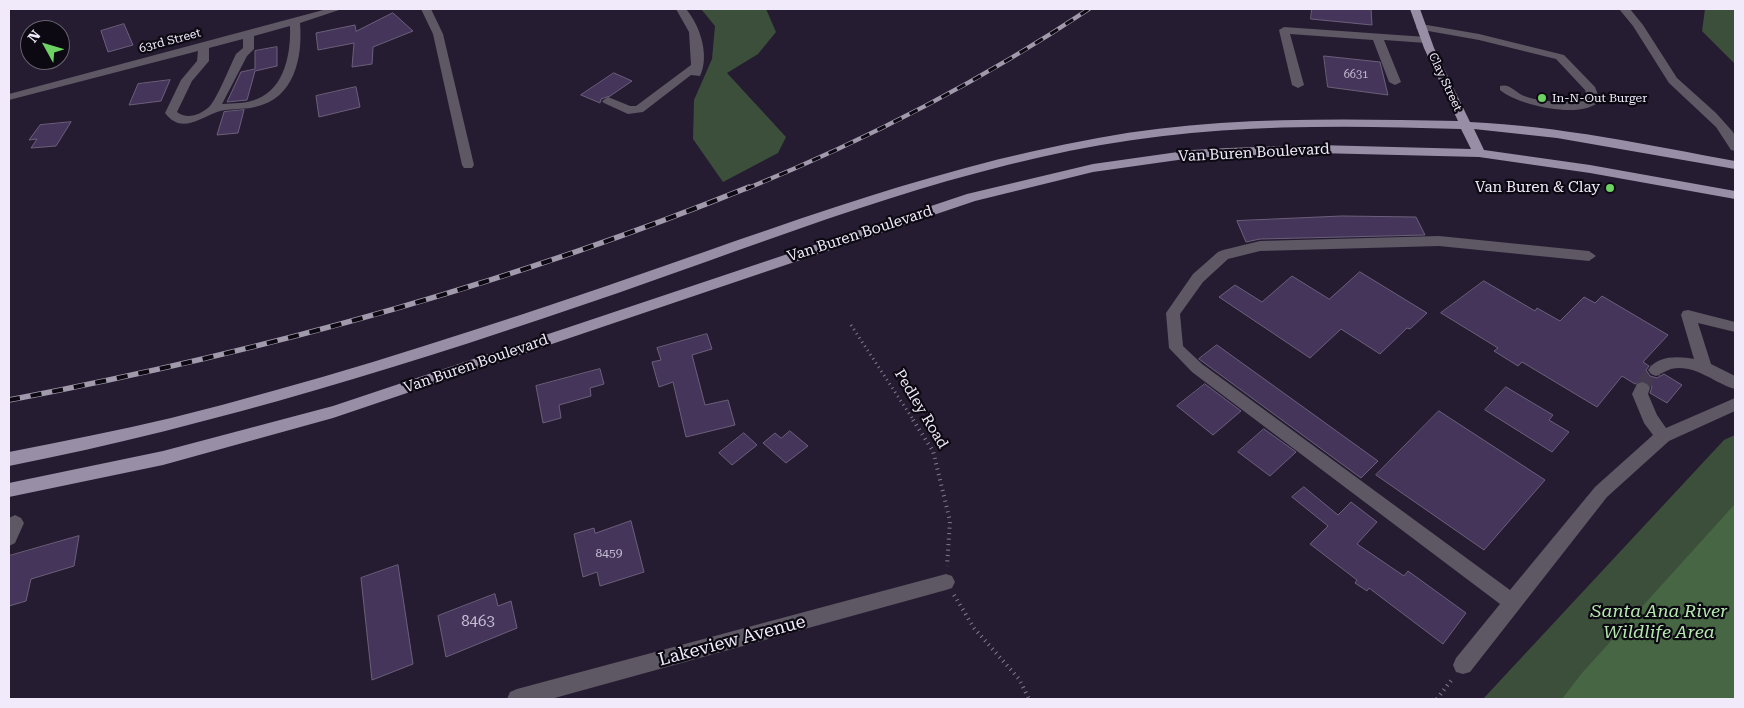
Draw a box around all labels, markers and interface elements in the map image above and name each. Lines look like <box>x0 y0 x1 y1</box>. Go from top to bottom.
north arrow <box>20 20 70 70</box>
street label: 63rd Street <box>138 26 202 56</box>
text: N <box>25 27 44 45</box>
street label: Clay Street <box>1425 50 1465 114</box>
house number: 6631 <box>1344 68 1368 82</box>
place label: In-N-Out Burger <box>1552 91 1647 105</box>
marker: In-N-Out Burger <box>1536 92 1548 104</box>
street label: Van Buren Boulevard <box>1178 140 1330 166</box>
place label: Van Buren & Clay <box>1475 179 1600 197</box>
marker: Van Buren & Clay <box>1604 182 1616 194</box>
street label: Van Buren Boulevard <box>785 202 935 266</box>
street label: Van Buren Boulevard <box>401 331 551 397</box>
street label: Pedley Road <box>890 366 952 452</box>
house number: 8459 <box>596 546 622 560</box>
park label: Santa Ana River Wildlife Area <box>1590 601 1728 644</box>
street label: Lakeview Avenue <box>656 611 808 671</box>
house number: 8463 <box>461 613 495 631</box>

